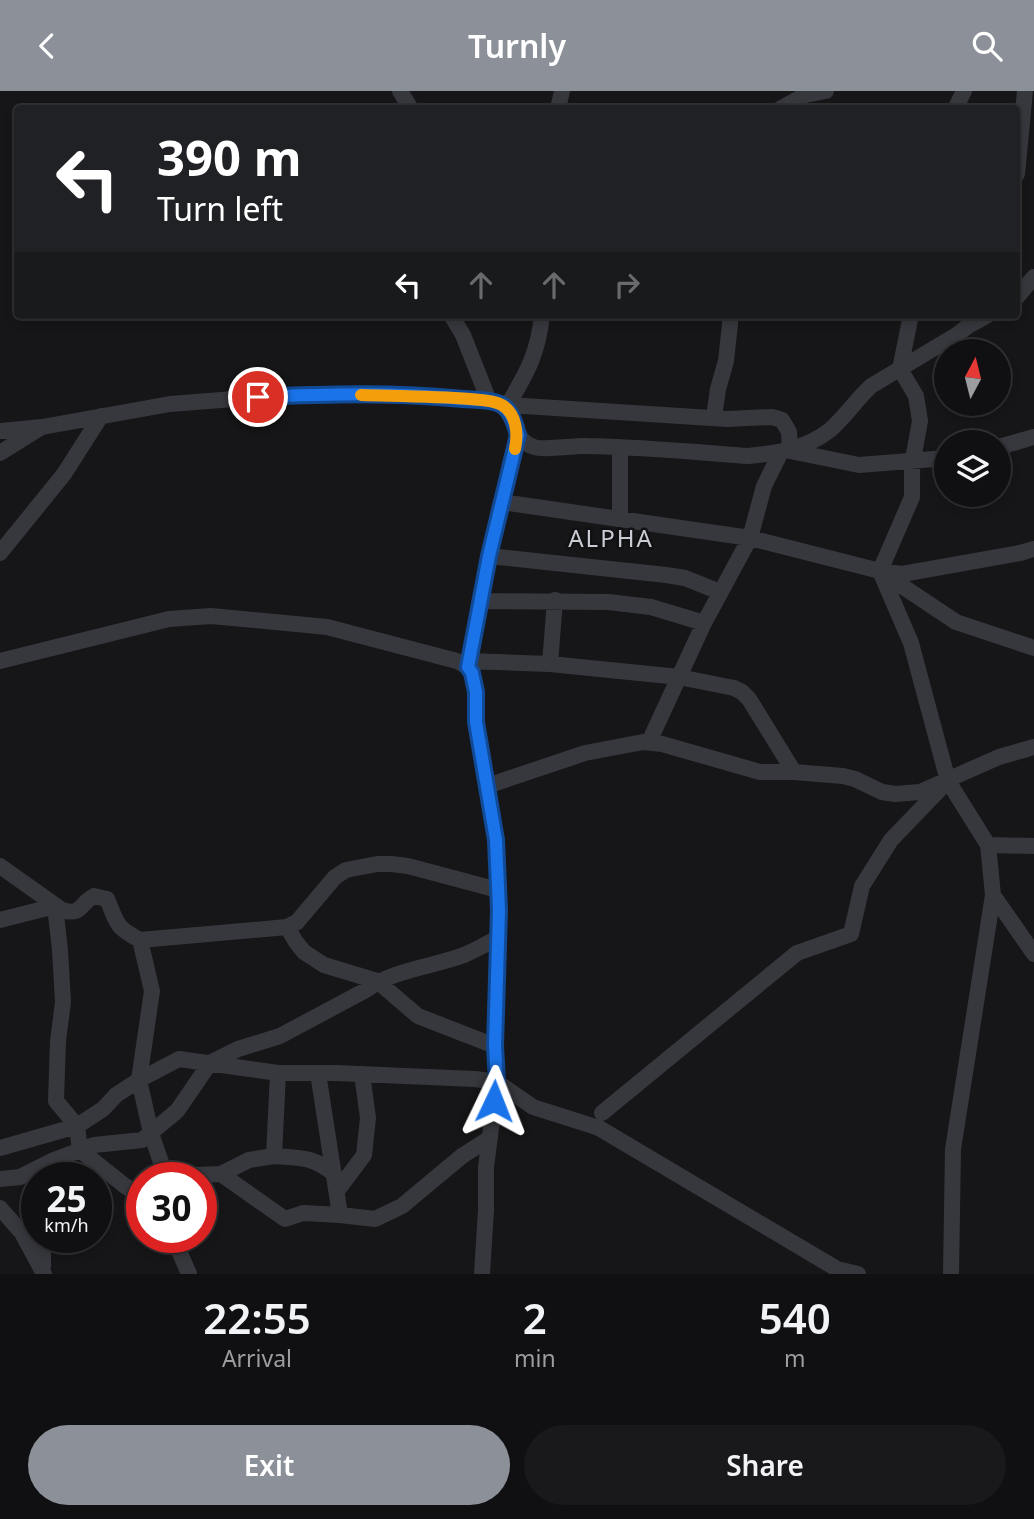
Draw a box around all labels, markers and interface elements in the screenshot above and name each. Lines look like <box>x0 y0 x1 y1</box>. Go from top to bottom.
text: Turnly <box>468 24 566 67</box>
icon: back <box>28 27 66 65</box>
icon: search <box>968 27 1006 65</box>
text: 390 m <box>157 124 302 190</box>
icon: left <box>42 133 133 224</box>
text: Turn left <box>157 187 283 230</box>
icon: left <box>389 266 427 304</box>
icon: ahead <box>462 266 500 304</box>
icon: ahead <box>535 266 573 304</box>
icon: right <box>608 266 646 304</box>
north arrow <box>934 339 1012 417</box>
map controls <box>934 339 1011 507</box>
pin <box>228 367 288 427</box>
icon: arrive <box>239 378 277 416</box>
button: layers <box>934 430 1011 507</box>
district label: ALPHA <box>568 521 654 554</box>
position arrow <box>457 1064 531 1138</box>
speed limit sign: 30 <box>126 1162 217 1253</box>
text: 25 <box>46 1175 87 1222</box>
text: km/h <box>44 1213 89 1237</box>
text: 22:55 <box>203 1289 311 1346</box>
text: 2 <box>523 1289 547 1346</box>
text: 540 <box>759 1289 831 1346</box>
text: Arrival <box>222 1342 292 1374</box>
text: min <box>514 1342 556 1374</box>
text: m <box>784 1342 806 1374</box>
button: Exit <box>28 1425 510 1505</box>
button: Share <box>524 1425 1006 1505</box>

